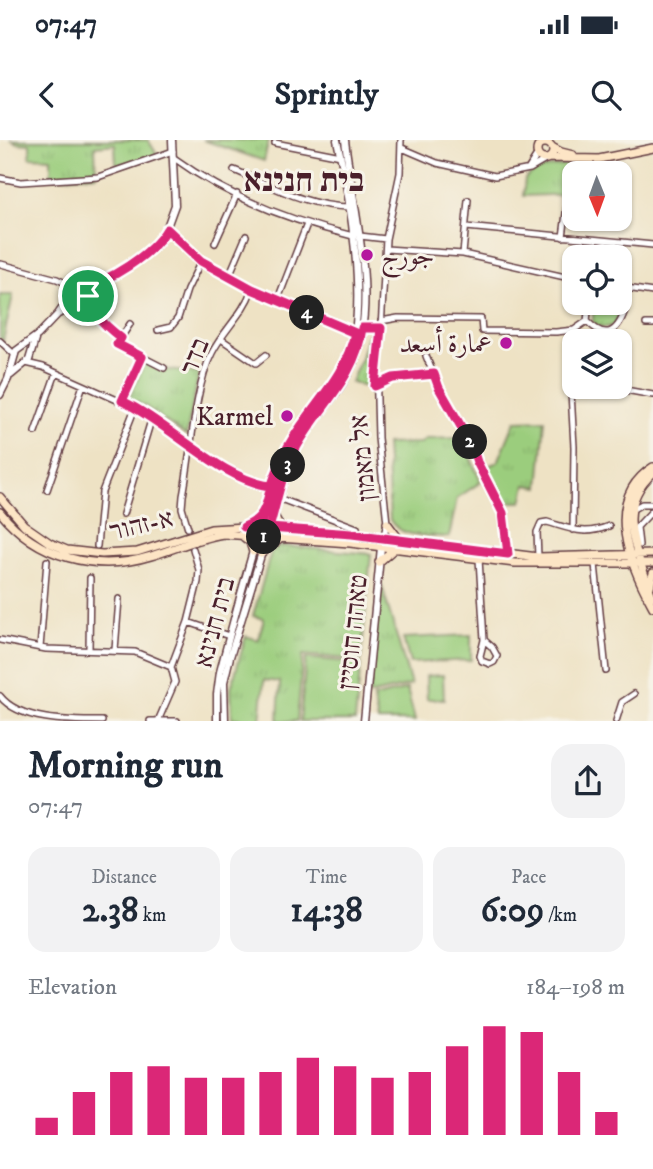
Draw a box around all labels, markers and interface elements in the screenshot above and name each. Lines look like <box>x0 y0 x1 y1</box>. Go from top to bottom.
text: 07:47 <box>35 8 97 41</box>
text: Sprintly <box>274 75 379 115</box>
icon: back <box>28 76 66 114</box>
icon: search <box>587 76 625 114</box>
district label: בית חנינא <box>244 161 364 202</box>
north arrow <box>562 161 632 231</box>
map controls <box>562 161 632 399</box>
place label: جورج <box>381 240 435 279</box>
button: locate <box>562 245 632 315</box>
marker: جورج <box>359 247 375 263</box>
pin <box>58 266 118 326</box>
icon: arrive <box>69 277 107 315</box>
pin: 4 <box>290 296 324 330</box>
text: 4 <box>301 301 312 324</box>
place label: عمارة أسعد <box>400 326 492 361</box>
button: layers <box>562 329 632 399</box>
street label: בדר <box>173 333 218 380</box>
marker: عمارة أسعد <box>498 335 514 351</box>
place label: Karmel <box>196 401 273 434</box>
marker: Karmel <box>279 408 295 424</box>
street label: אל מאמון <box>343 413 384 503</box>
pin: 2 <box>452 424 488 460</box>
text: 2 <box>465 430 474 453</box>
pin: 3 <box>270 448 306 482</box>
text: 3 <box>284 453 291 476</box>
street label: א-זהור <box>106 502 176 549</box>
pin: 1 <box>246 520 282 554</box>
text: 1 <box>260 525 267 548</box>
street label: טאהה חוסיין <box>331 573 376 691</box>
street label: בית חנינא <box>188 574 243 671</box>
text: Morning run <box>28 742 223 790</box>
button: share <box>551 744 625 818</box>
text: 07:47 <box>28 792 83 821</box>
text: Distance <box>91 866 157 889</box>
text: Time <box>306 866 347 889</box>
text: Pace <box>511 866 546 889</box>
text: 2.38 <box>82 889 139 933</box>
text: 14:38 <box>290 889 363 933</box>
text: 6:09 <box>481 889 544 933</box>
text: km <box>139 904 166 927</box>
text: /km <box>544 904 577 927</box>
text: Elevation <box>28 973 117 1002</box>
text: 184–198 m <box>526 973 625 1002</box>

